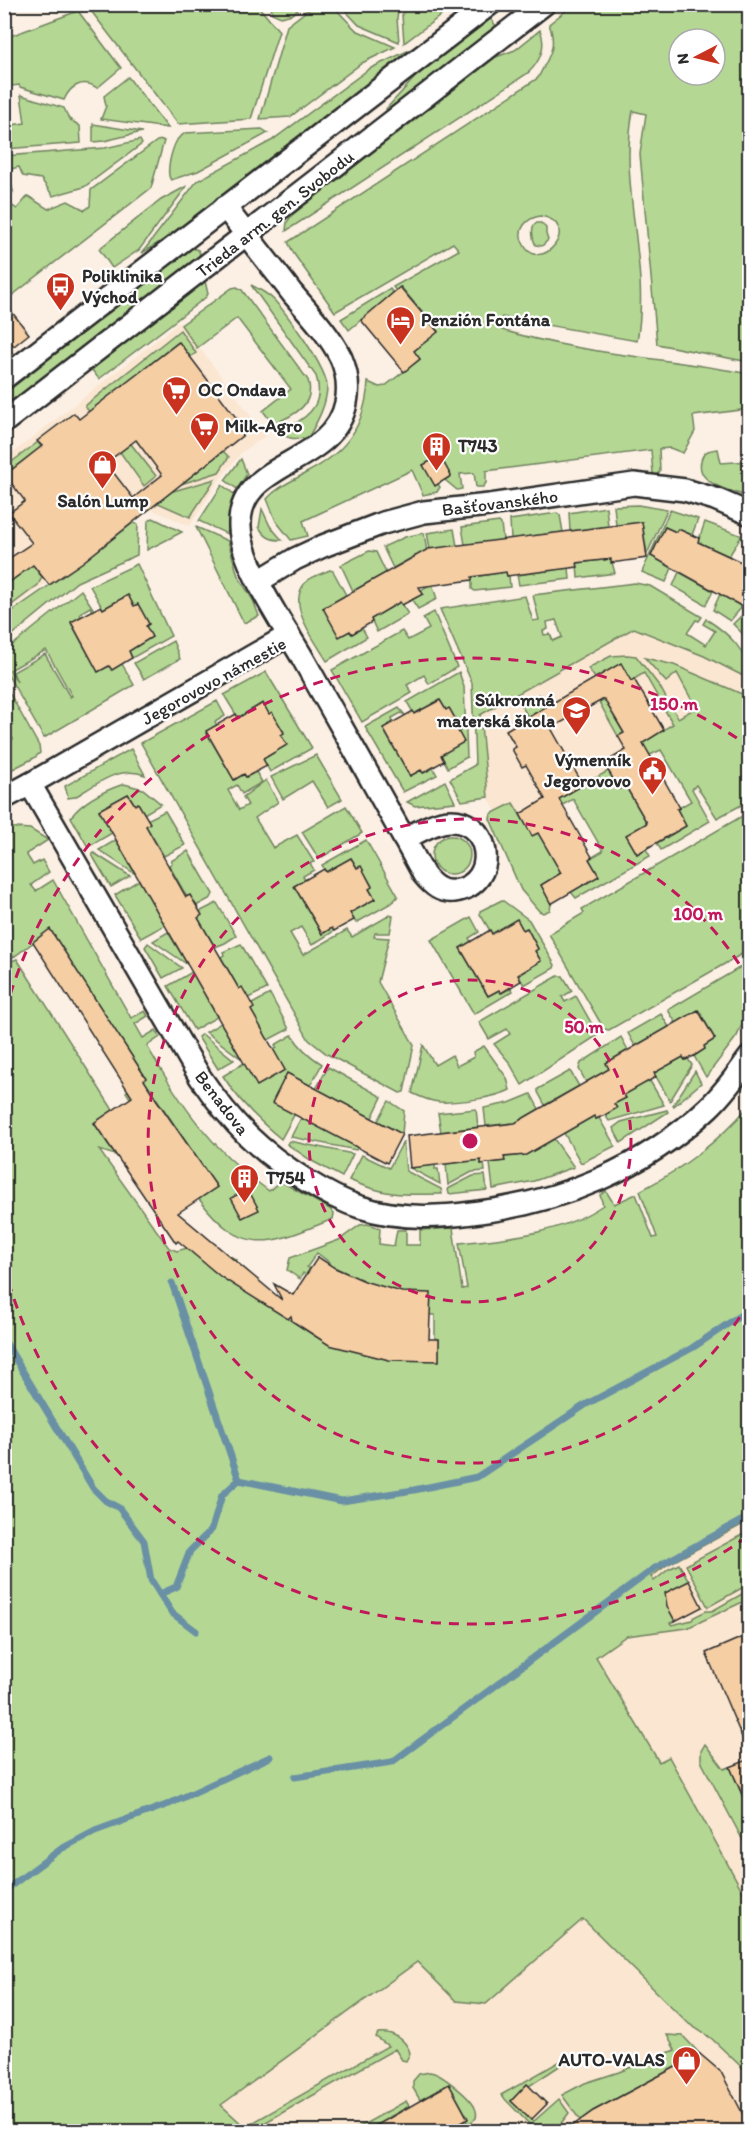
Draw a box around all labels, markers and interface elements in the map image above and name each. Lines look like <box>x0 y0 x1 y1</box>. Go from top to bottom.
north arrow <box>667 27 727 87</box>
text: N <box>673 52 693 65</box>
street label: Trieda arm. gen. Svobodu <box>192 145 359 283</box>
place label: Poliklinika Východ <box>82 265 162 308</box>
bus stop icon: Poliklinika Východ <box>45 270 77 312</box>
hotel icon: Penzión Fontána <box>384 304 416 346</box>
place label: Penzión Fontána <box>421 309 551 331</box>
supermarket icon: OC Ondava <box>161 374 193 416</box>
place label: OC Ondava <box>198 379 286 401</box>
supermarket icon: Milk-Agro <box>188 410 220 452</box>
place label: Milk-Agro <box>225 415 302 437</box>
building icon: T743 <box>421 430 453 472</box>
place label: T743 <box>457 435 498 457</box>
shop icon: Salón Lump <box>87 448 119 490</box>
street label: Bašťovanského <box>441 485 559 521</box>
place label: Salón Lump <box>57 490 149 512</box>
street label: Jegorovovo námestie <box>138 632 290 730</box>
place label: Súkromná materská škola <box>436 689 556 732</box>
text: 150 m <box>650 693 699 715</box>
school or university icon: Súkromná materská škola <box>560 694 592 736</box>
place label: Výmenník Jegorovovo <box>543 749 632 792</box>
public building icon: Výmenník Jegorovovo <box>636 754 668 796</box>
text: 100 m <box>673 903 724 925</box>
text: 50 m <box>564 1016 605 1038</box>
street label: Benadova <box>190 1066 254 1140</box>
centre of rings <box>460 1131 480 1151</box>
building icon: T754 <box>229 1162 261 1204</box>
place label: T754 <box>265 1167 305 1189</box>
shop icon: AUTO-VALAS <box>670 2044 702 2086</box>
place label: AUTO-VALAS <box>557 2049 665 2071</box>

